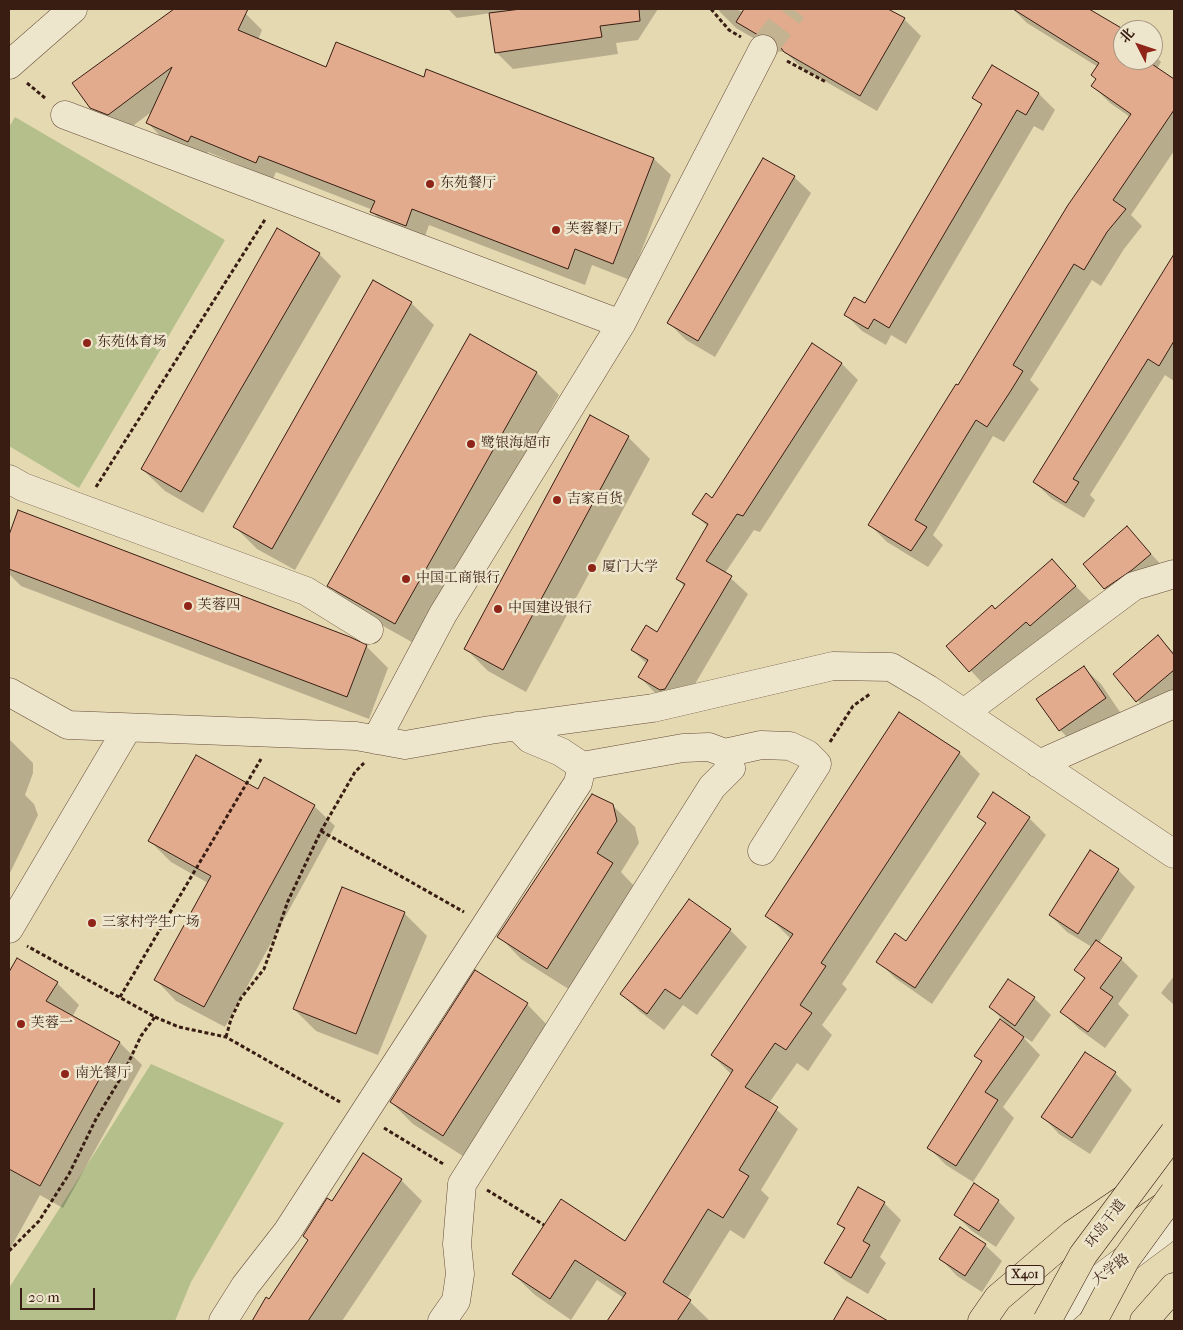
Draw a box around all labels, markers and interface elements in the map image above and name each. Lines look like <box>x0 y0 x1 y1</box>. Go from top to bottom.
north arrow <box>1113 20 1163 70</box>
text: 北 <box>1116 25 1138 46</box>
place label: 东苑餐厅 <box>440 176 496 192</box>
marker: 东苑餐厅 <box>424 178 436 190</box>
place label: 芙蓉餐厅 <box>566 222 622 238</box>
marker: 芙蓉餐厅 <box>550 224 562 236</box>
place label: 东苑体育场 <box>97 335 167 351</box>
marker: 东苑体育场 <box>81 337 93 349</box>
place label: 鹭银海超市 <box>481 436 551 452</box>
marker: 鹭银海超市 <box>465 438 477 450</box>
place label: 吉家百货 <box>567 492 623 508</box>
marker: 吉家百货 <box>551 494 563 506</box>
place label: 厦门大学 <box>602 560 658 576</box>
marker: 厦门大学 <box>586 562 598 574</box>
place label: 中国工商银行 <box>416 571 500 587</box>
marker: 中国工商银行 <box>400 573 412 585</box>
place label: 芙蓉四 <box>198 598 240 614</box>
marker: 芙蓉四 <box>182 600 194 612</box>
place label: 中国建设银行 <box>508 601 592 617</box>
marker: 中国建设银行 <box>492 603 504 615</box>
place label: 三家村学生广场 <box>102 915 200 931</box>
marker: 三家村学生广场 <box>86 917 98 929</box>
place label: 芙蓉一 <box>31 1016 73 1032</box>
marker: 芙蓉一 <box>15 1018 27 1030</box>
place label: 南光餐厅 <box>75 1066 131 1082</box>
marker: 南光餐厅 <box>59 1068 71 1080</box>
street label: 环岛干道 <box>1082 1197 1130 1251</box>
street label: 大学路 <box>1089 1251 1133 1289</box>
road number: X401 <box>1006 1266 1044 1284</box>
scale bar <box>22 1278 98 1310</box>
text: 20 m <box>28 1288 60 1306</box>

